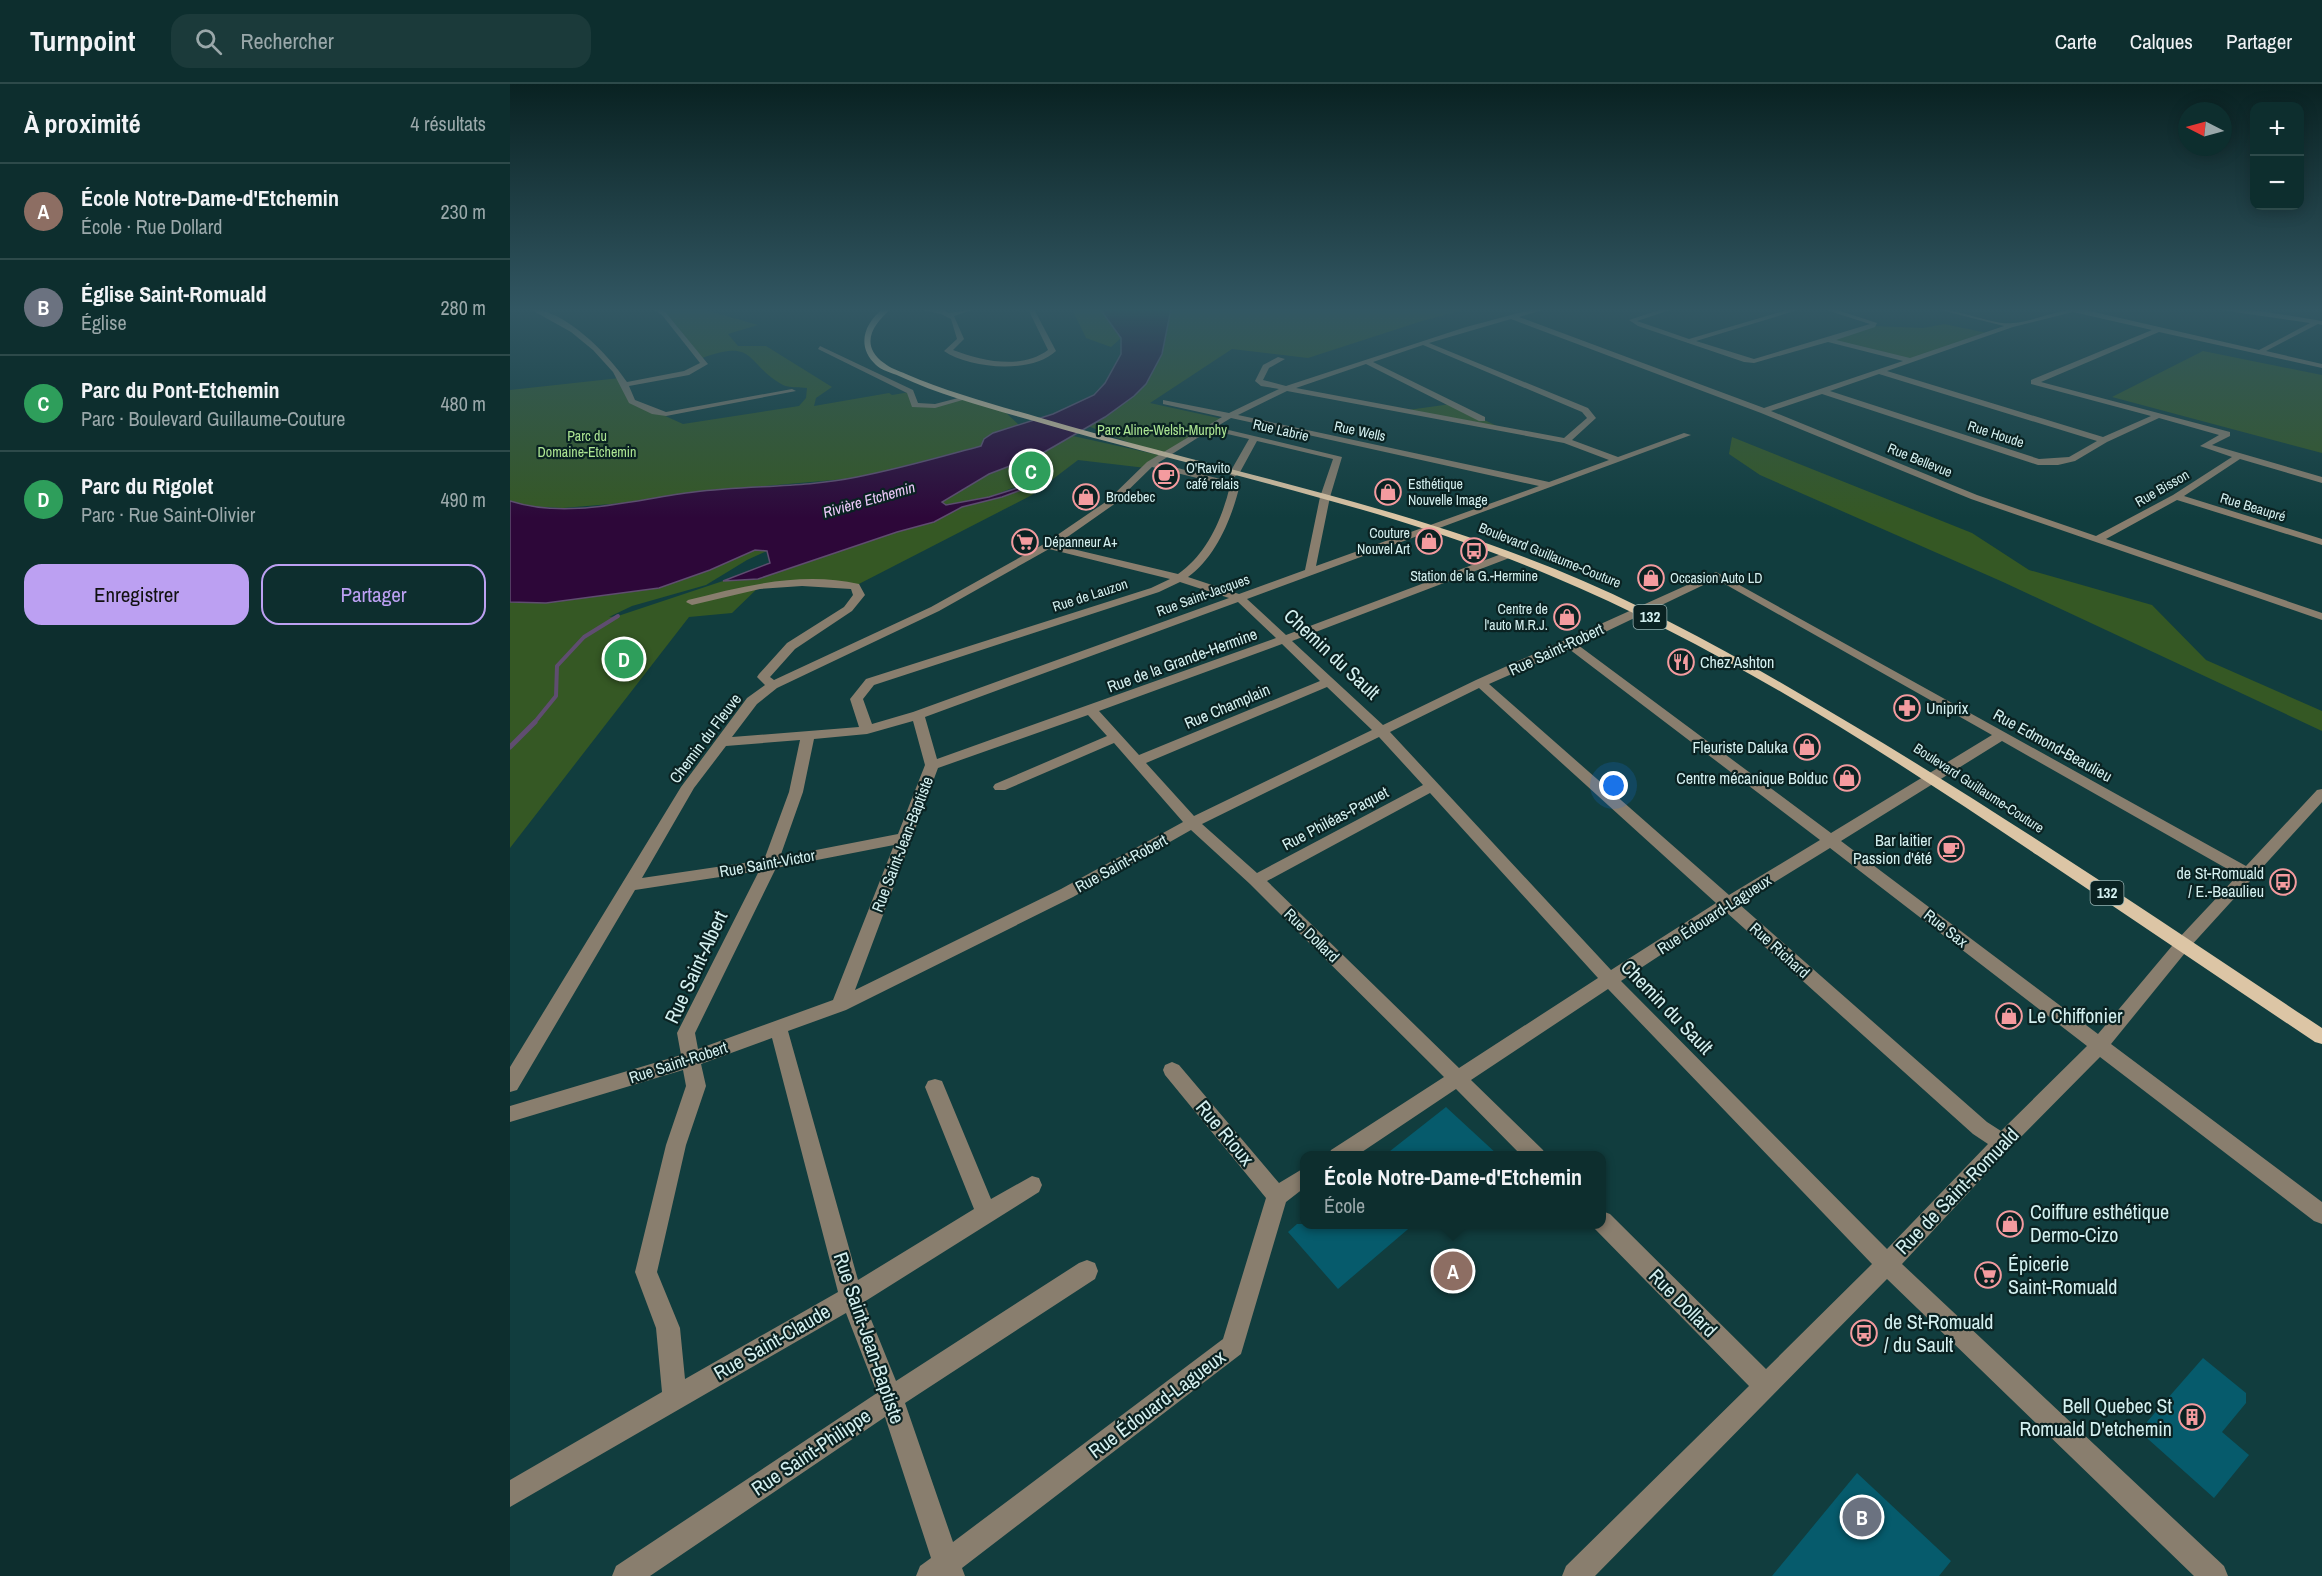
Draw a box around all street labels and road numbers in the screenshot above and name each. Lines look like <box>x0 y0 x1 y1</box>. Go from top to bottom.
street label: Rue Labrie <box>1251 415 1311 445</box>
street label: Rue Houde <box>1966 416 2026 452</box>
street label: Rue Wells <box>1333 417 1388 445</box>
street label: Rue Bellevue <box>1885 439 1955 481</box>
street label: Rue Bisson <box>2132 465 2192 511</box>
street label: Rue Beaupré <box>2218 489 2288 525</box>
street label: Boulevard Guillaume-Couture <box>1476 518 1624 592</box>
street label: Rue Saint-Jacques <box>1154 570 1252 620</box>
street label: Rue de Lauzon <box>1050 574 1130 616</box>
street label: Chemin du Sault <box>1278 602 1387 705</box>
road number: 132 <box>1634 605 1666 629</box>
street label: Rue Saint-Robert <box>1505 617 1607 681</box>
street label: Rue de la Grande-Hermine <box>1104 623 1260 697</box>
street label: Rue Champlain <box>1181 678 1273 734</box>
street label: Chemin du Fleuve <box>664 689 746 787</box>
street label: Rue Edmond-Beaulieu <box>1990 703 2116 787</box>
street label: Boulevard Guillaume-Couture <box>1910 739 2048 837</box>
street label: Rue Saint-Jean-Baptiste <box>866 773 938 915</box>
street label: Rue Philéas-Paquet <box>1278 781 1392 855</box>
street label: Rue Saint-Robert <box>1071 828 1171 897</box>
street label: Rue Saint-Victor <box>717 844 817 882</box>
street label: Rue Édouard-Lagueux <box>1653 869 1776 959</box>
road number: 132 <box>2090 881 2124 905</box>
street label: Rue Dollard <box>1279 903 1345 967</box>
street label: Rue Sax <box>1919 904 1973 952</box>
street label: Rue Saint-Albert <box>658 906 734 1027</box>
street label: Rue Richard <box>1745 917 1815 983</box>
street label: Chemin du Sault <box>1615 953 1720 1060</box>
street label: Rue Saint-Robert <box>626 1036 730 1088</box>
street label: Rue Rioux <box>1190 1094 1261 1172</box>
street label: Rue de Saint-Romuald <box>1889 1121 2024 1260</box>
street label: Rue Saint-Jean-Baptiste <box>827 1249 911 1427</box>
street label: Rue Dollard <box>1643 1262 1724 1343</box>
street label: Rue Saint-Claude <box>709 1297 835 1386</box>
street label: Rue Édouard-Lagueux <box>1083 1343 1231 1464</box>
street label: Rue Saint-Philippe <box>746 1402 876 1502</box>

